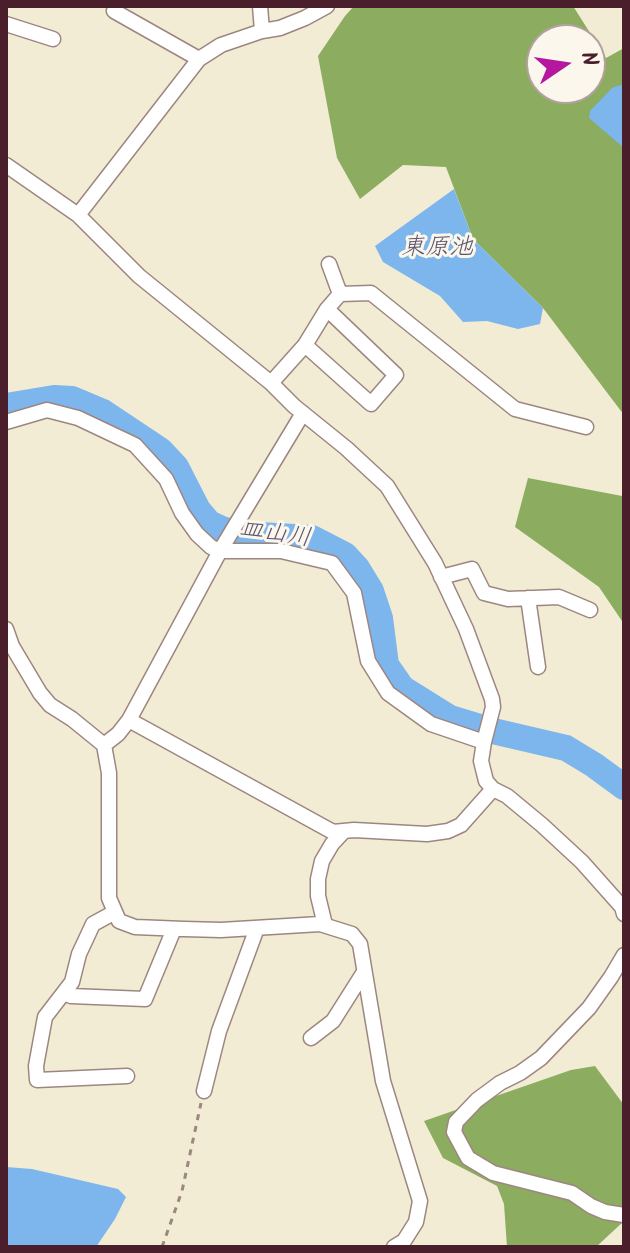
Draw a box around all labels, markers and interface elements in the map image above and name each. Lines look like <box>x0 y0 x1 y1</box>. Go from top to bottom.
north arrow <box>526 24 606 104</box>
text: N <box>569 48 607 70</box>
water label: 東原池 <box>401 236 473 264</box>
water label: 皿山川 <box>237 517 313 555</box>

